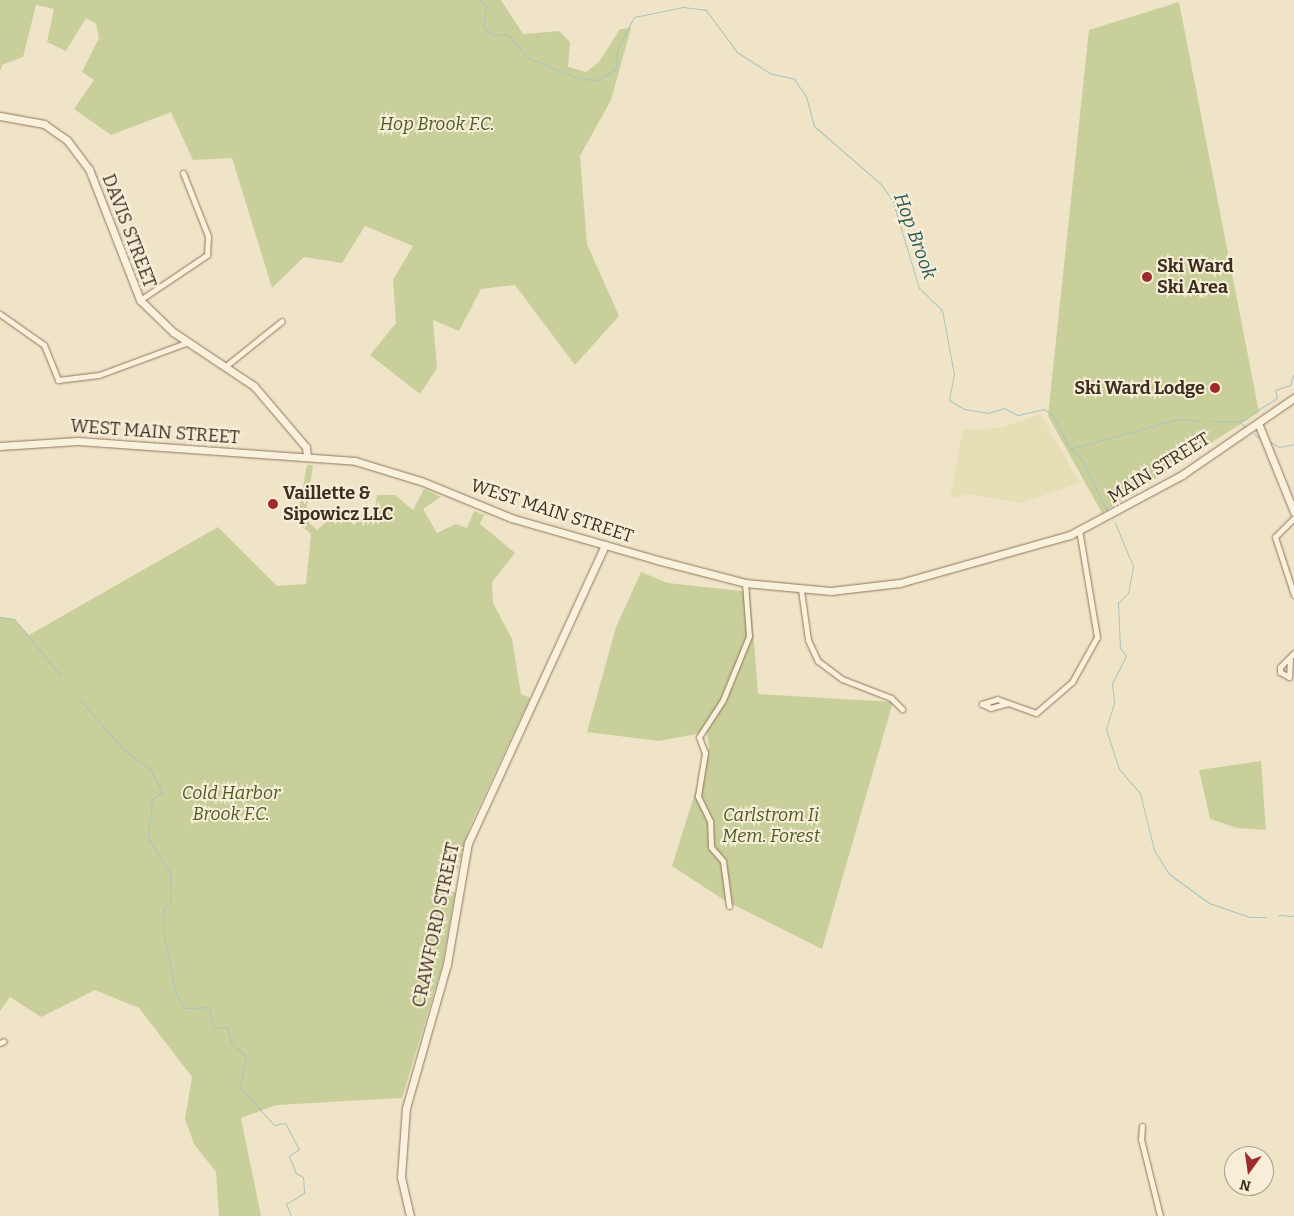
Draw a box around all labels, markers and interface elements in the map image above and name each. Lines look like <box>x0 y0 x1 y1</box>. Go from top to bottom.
park label: Hop Brook F.C. <box>380 113 494 135</box>
street label: DAVIS STREET <box>97 171 161 291</box>
water label: Hop Brook <box>889 190 941 282</box>
place label: Ski Ward Ski Area <box>1157 256 1234 298</box>
marker: Ski Ward Ski Area <box>1141 271 1153 283</box>
place label: Ski Ward Lodge <box>1074 377 1205 399</box>
marker: Ski Ward Lodge <box>1209 382 1221 394</box>
street label: WEST MAIN STREET <box>70 415 240 449</box>
street label: MAIN STREET <box>1104 428 1214 508</box>
street label: WEST MAIN STREET <box>468 475 636 547</box>
place label: Vaillette & Sipowicz LLC <box>283 483 393 526</box>
marker: Vaillette & Sipowicz LLC <box>267 498 279 510</box>
park label: Cold Harbor Brook F.C. <box>182 783 280 826</box>
park label: Carlstrom Ii Mem. Forest <box>722 805 820 848</box>
street label: CRAWFORD STREET <box>408 841 464 1009</box>
north arrow <box>1224 1146 1274 1196</box>
text: N <box>1238 1176 1253 1195</box>

